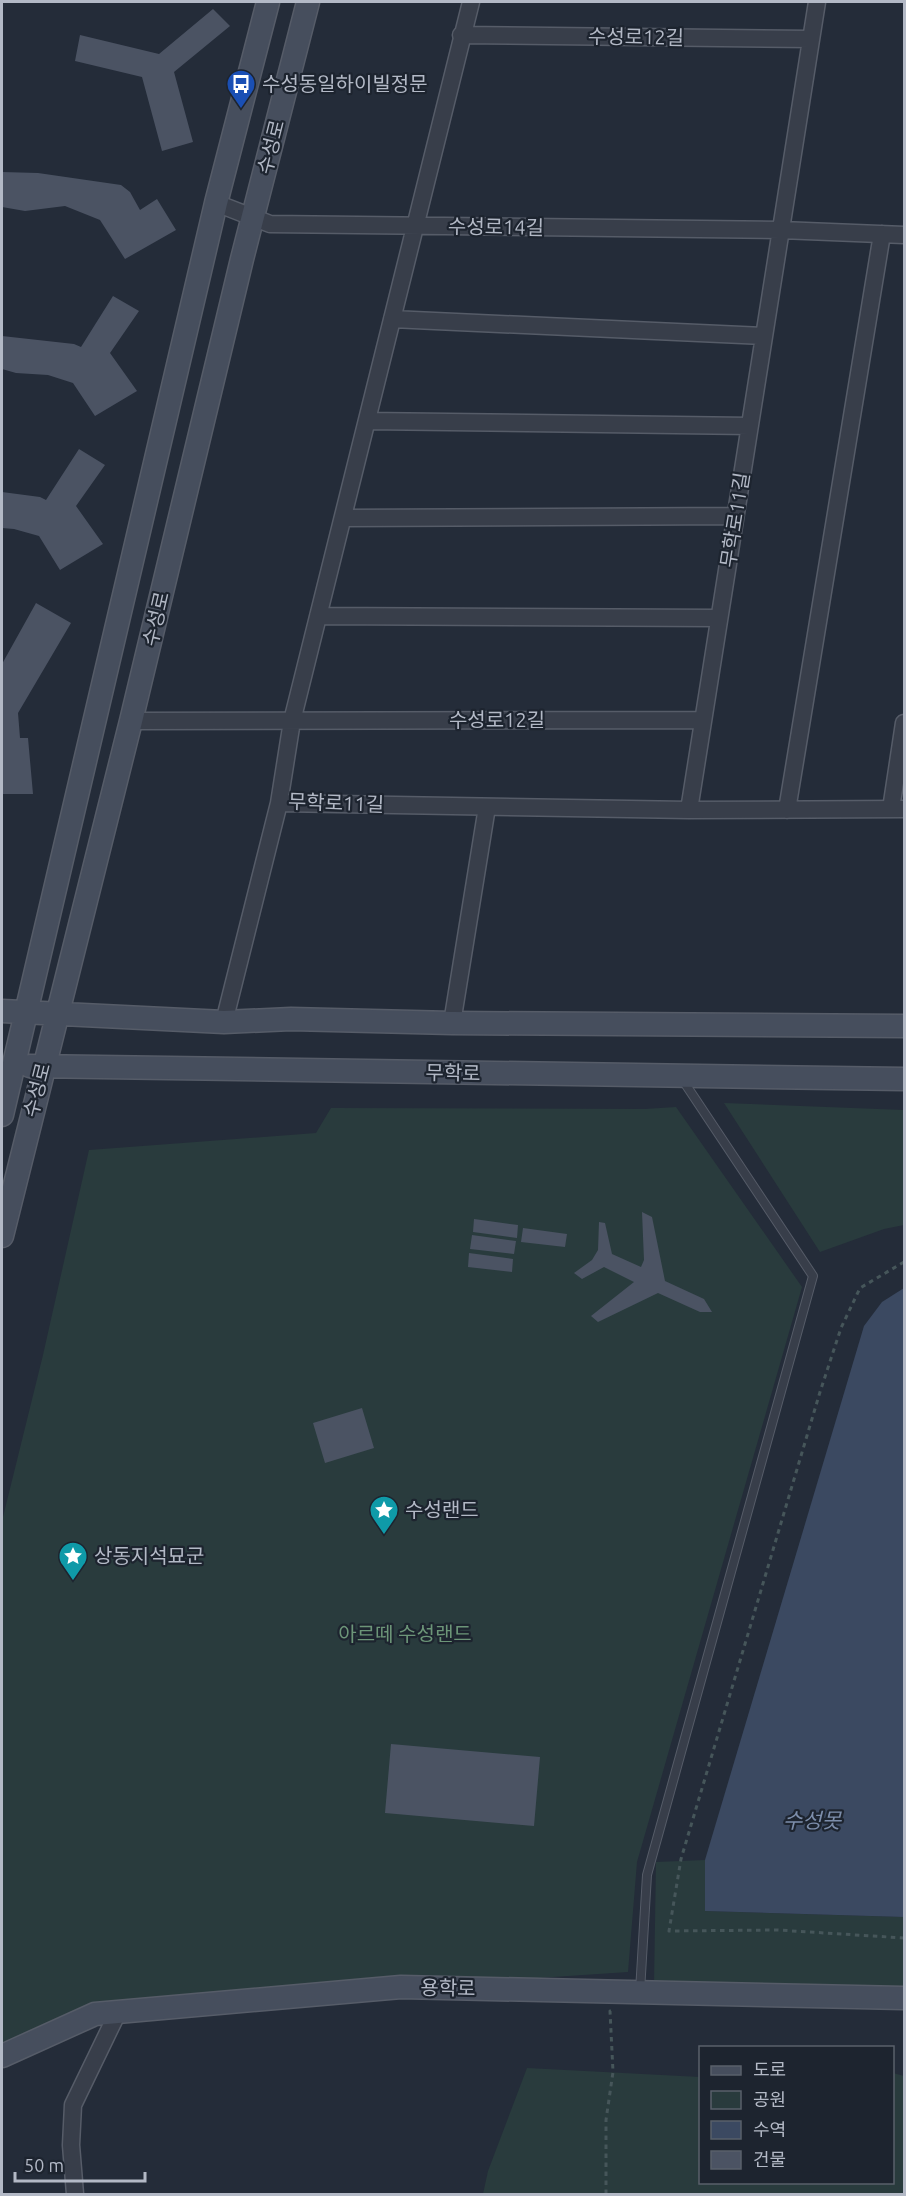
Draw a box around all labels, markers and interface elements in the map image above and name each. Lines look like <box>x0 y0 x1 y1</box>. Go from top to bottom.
street label: 수성로12길 <box>588 24 684 49</box>
bus stop icon: 수성동일하이빌정문 <box>225 68 257 110</box>
place label: 수성동일하이빌정문 <box>262 72 428 95</box>
street label: 수성로 <box>253 117 288 176</box>
street label: 수성로14길 <box>448 214 544 239</box>
street label: 무학로11길 <box>716 471 753 569</box>
street label: 수성로 <box>138 589 173 648</box>
street label: 수성로12길 <box>449 708 545 731</box>
street label: 무학로11길 <box>288 789 384 816</box>
street label: 수성로 <box>19 1060 54 1119</box>
street label: 무학로 <box>425 1061 481 1084</box>
place icon: 수성랜드 <box>368 1494 400 1536</box>
place label: 수성랜드 <box>405 1498 479 1521</box>
place icon: 상동지석묘군 <box>57 1540 89 1582</box>
place label: 상동지석묘군 <box>94 1544 204 1567</box>
park label: 아르떼 수성랜드 <box>338 1622 472 1645</box>
water label: 수성못 <box>783 1808 843 1832</box>
street label: 용학로 <box>420 1976 476 1999</box>
legend <box>699 2046 894 2184</box>
text: 도로 <box>753 2059 786 2079</box>
text: 공원 <box>753 2089 786 2109</box>
text: 수역 <box>753 2119 786 2139</box>
scale bar <box>15 2145 146 2183</box>
text: 건물 <box>753 2149 786 2169</box>
text: 50 m <box>24 2155 64 2175</box>

